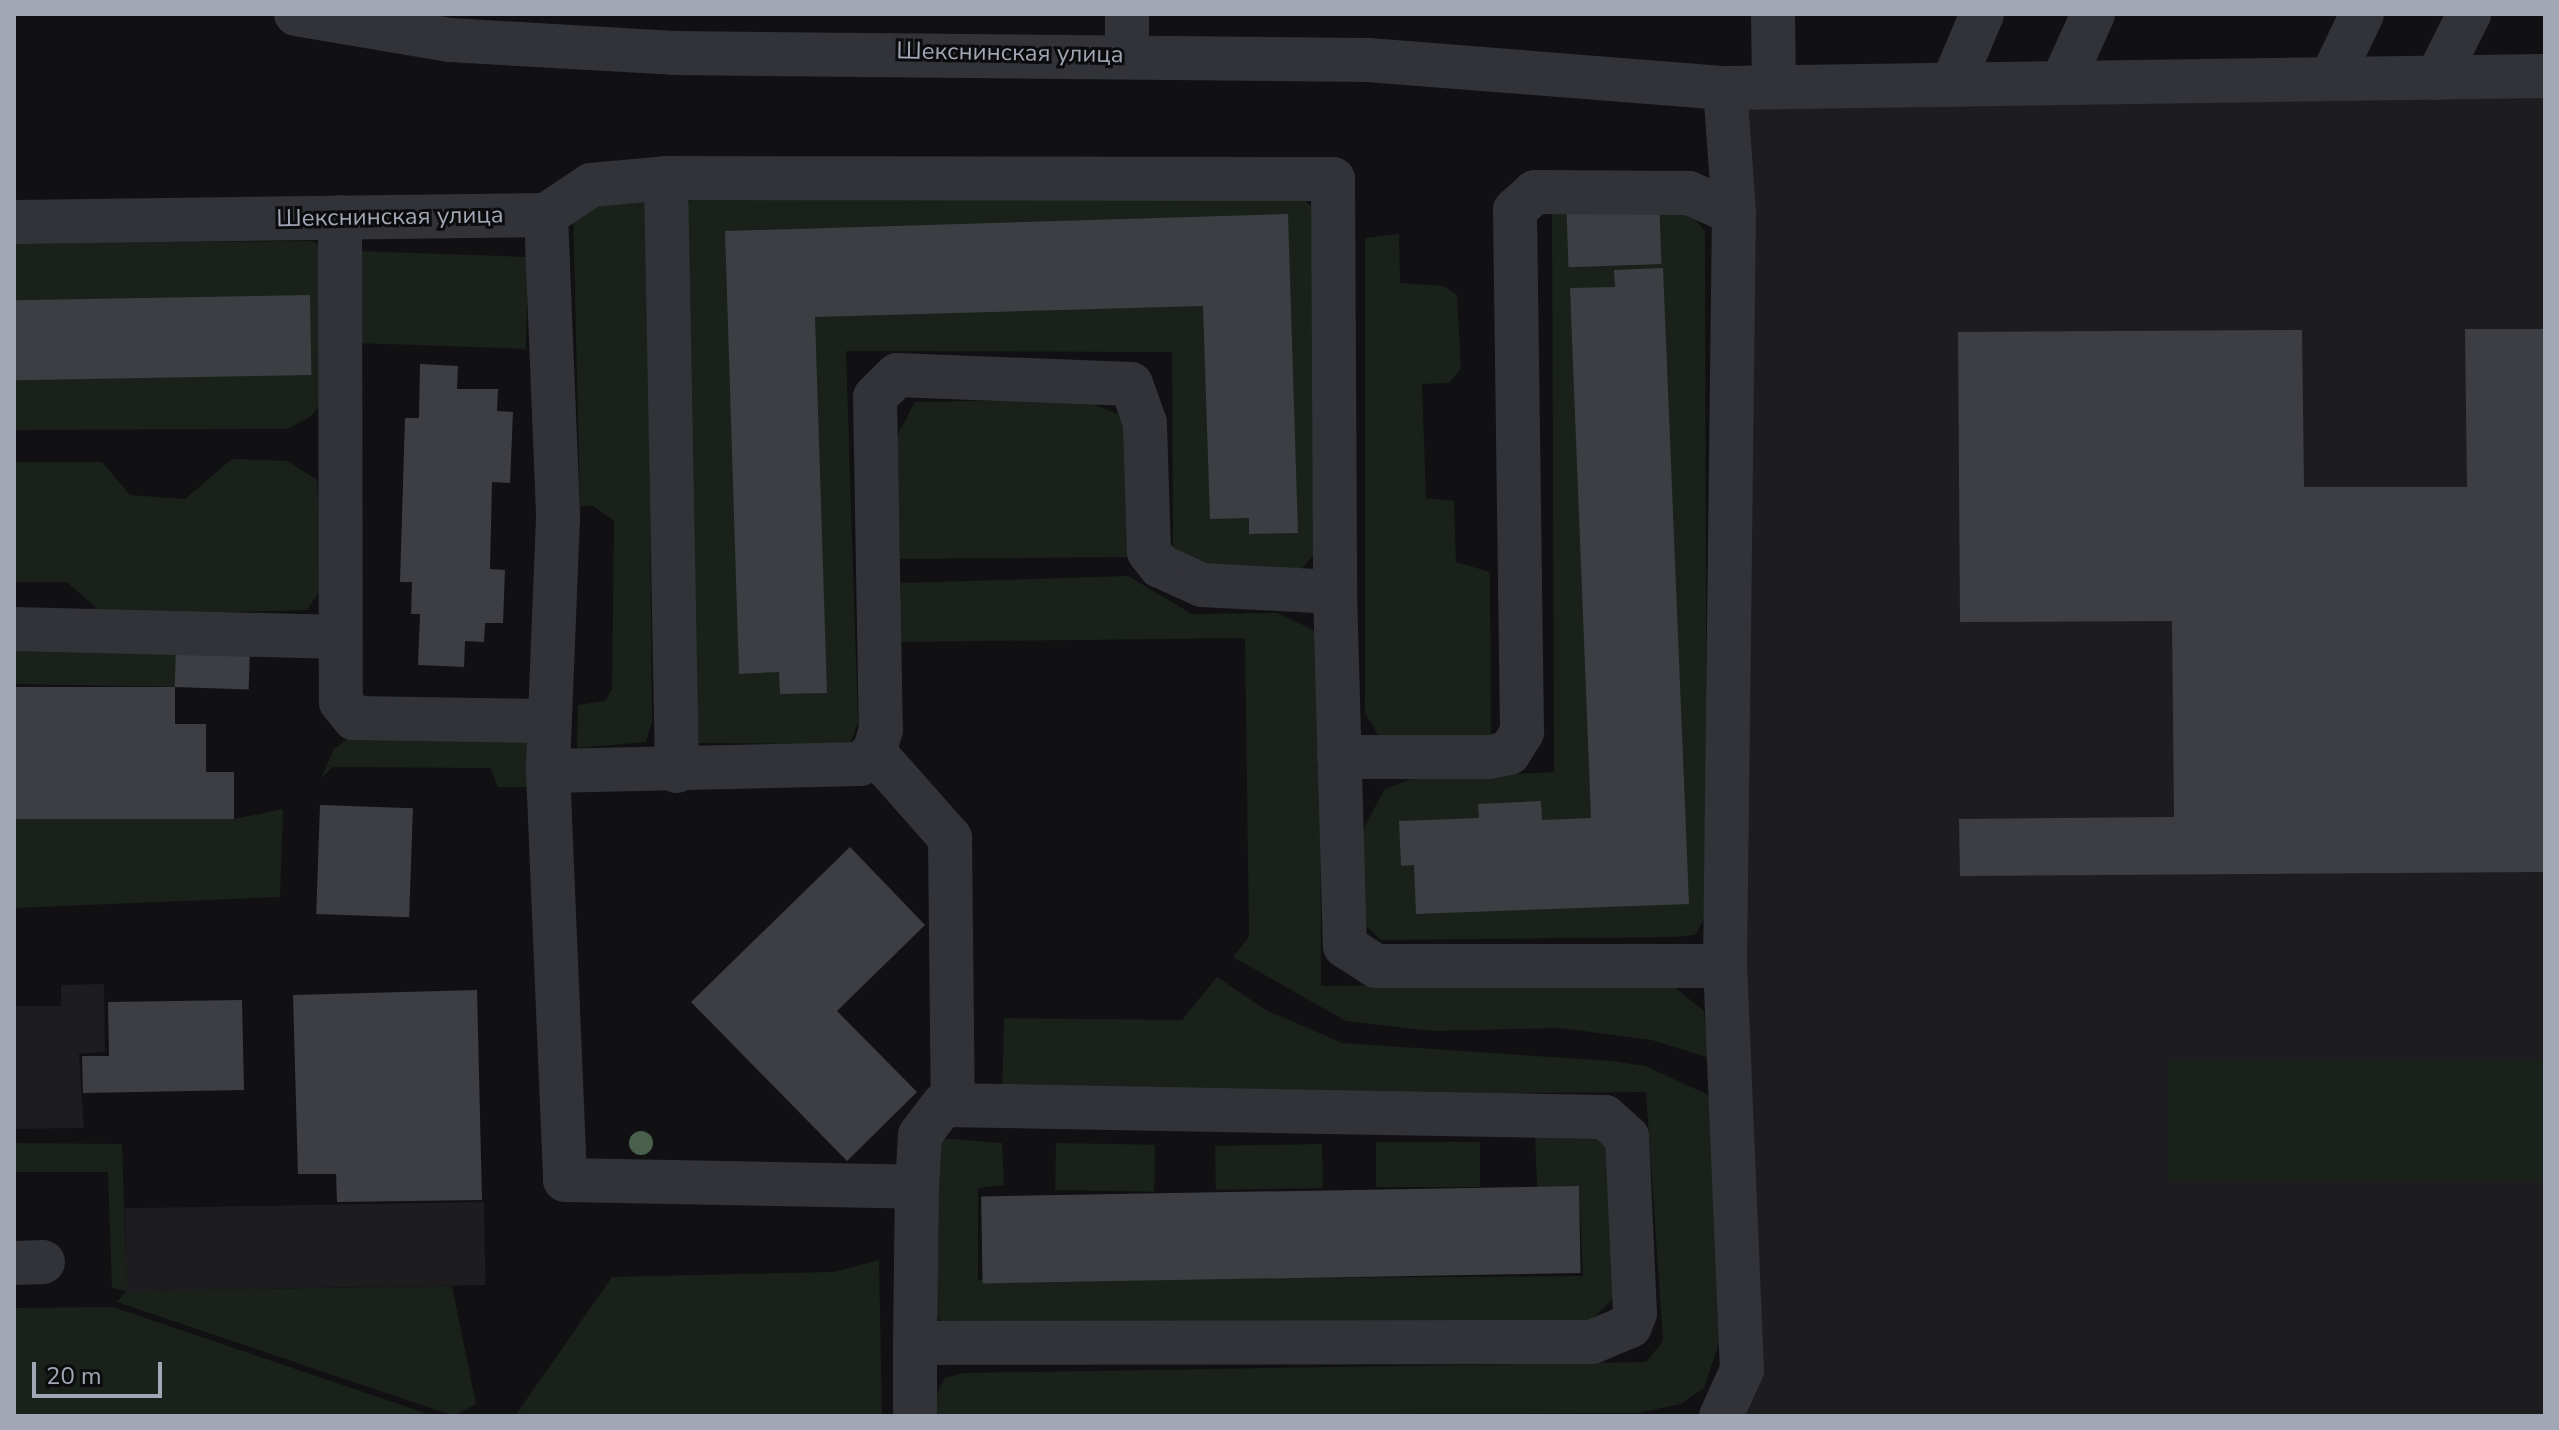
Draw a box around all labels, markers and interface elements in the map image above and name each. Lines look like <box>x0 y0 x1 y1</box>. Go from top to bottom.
street label: Шекснинская улица <box>896 37 1124 69</box>
street label: Шекснинская улица <box>276 201 504 233</box>
scale bar <box>36 1346 166 1396</box>
text: 20 m <box>46 1360 102 1392</box>

